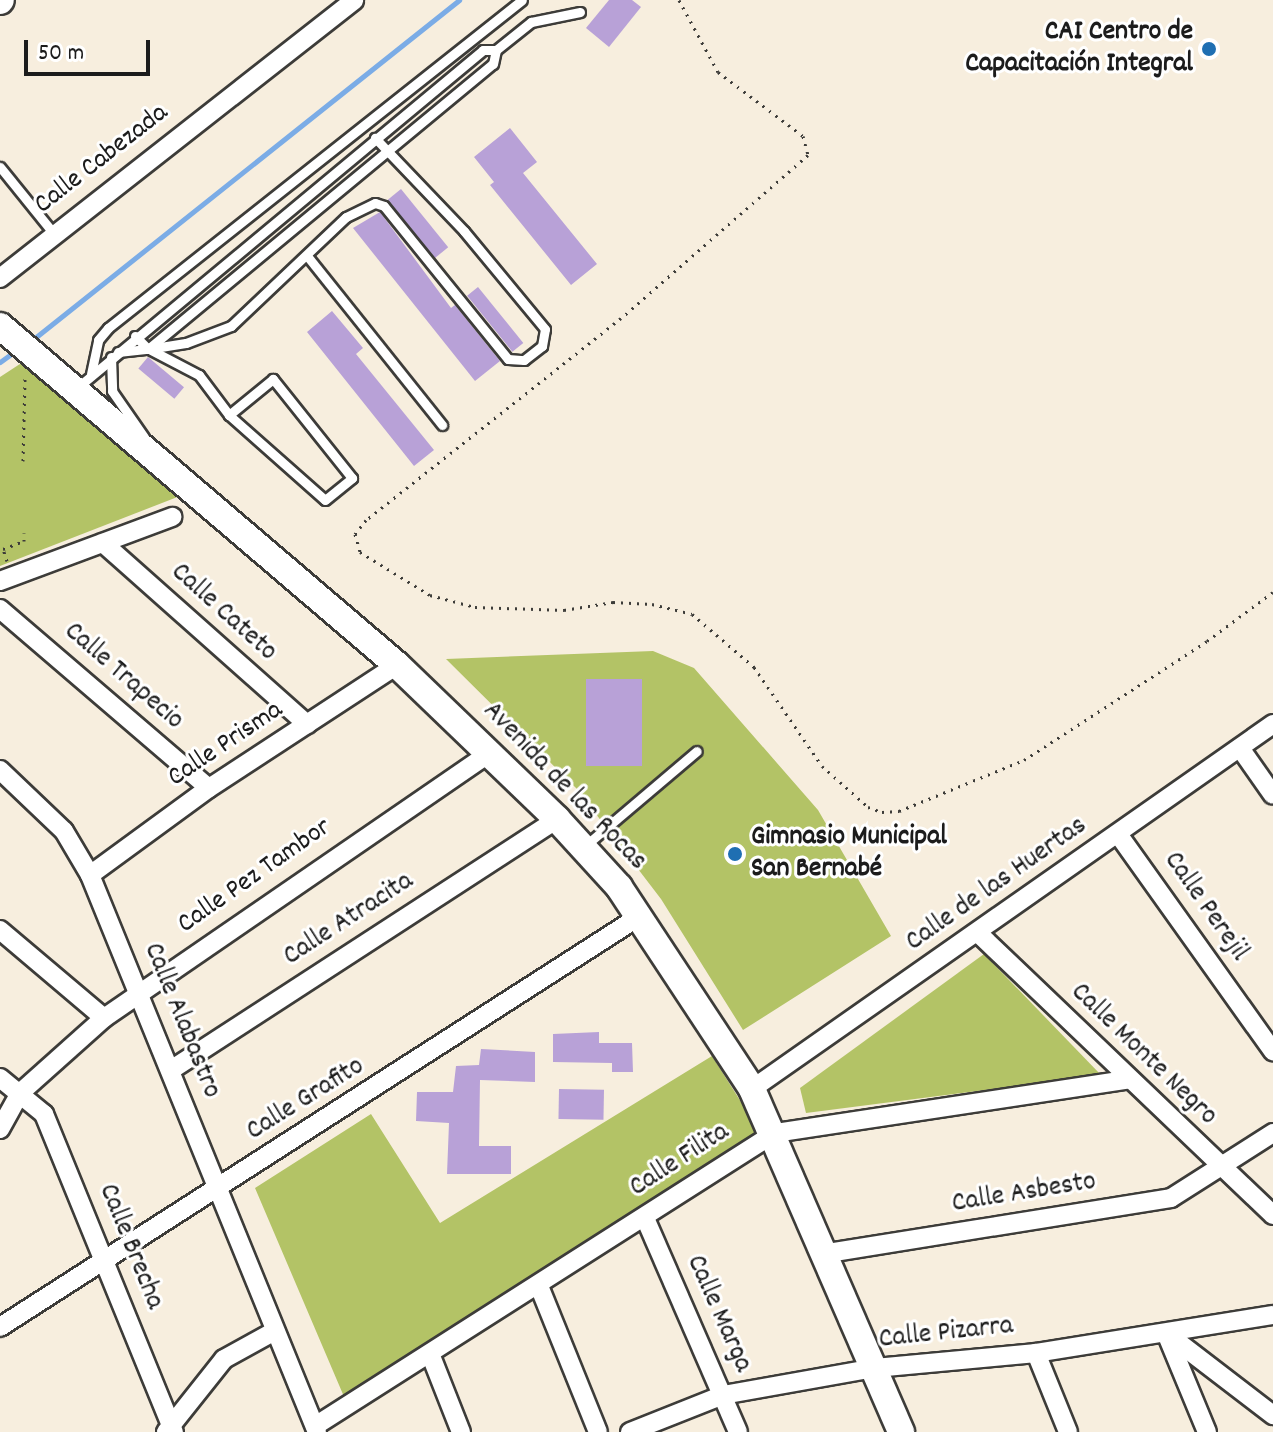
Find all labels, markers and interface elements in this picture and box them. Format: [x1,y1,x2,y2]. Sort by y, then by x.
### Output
place label: CAI Centro de Capacitación Integral [965,16,1193,82]
scale bar [28,24,154,74]
text: 50 m [38,37,84,71]
marker: CAI Centro de Capacitación Integral [1200,40,1218,58]
street label: Calle Cabezada [28,97,176,223]
street label: Calle Cateto [163,557,283,669]
street label: Calle Trapecio [56,616,190,738]
street label: Calle Prisma [162,694,290,796]
street label: Avenida de las Rocas [475,695,653,879]
street label: Calle de las Huertas [900,810,1094,960]
street label: Calle Pez Tambor [172,812,338,942]
place label: Gimnasio Municipal San Bernabé [751,821,947,887]
marker: Gimnasio Municipal San Bernabé [726,845,744,863]
street label: Calle Perejil [1155,846,1255,968]
street label: Calle Atracita [278,866,420,974]
street label: Calle Alabastro [135,939,227,1103]
street label: Calle Monte Negro [1063,977,1223,1133]
street label: Calle Grafito [241,1051,371,1149]
street label: Calle Filita [624,1116,736,1206]
street label: Calle Asbesto [950,1166,1098,1222]
street label: Calle Brecha [90,1179,170,1315]
street label: Calle Marga [677,1250,759,1378]
street label: Calle Pizarra [877,1310,1015,1358]

